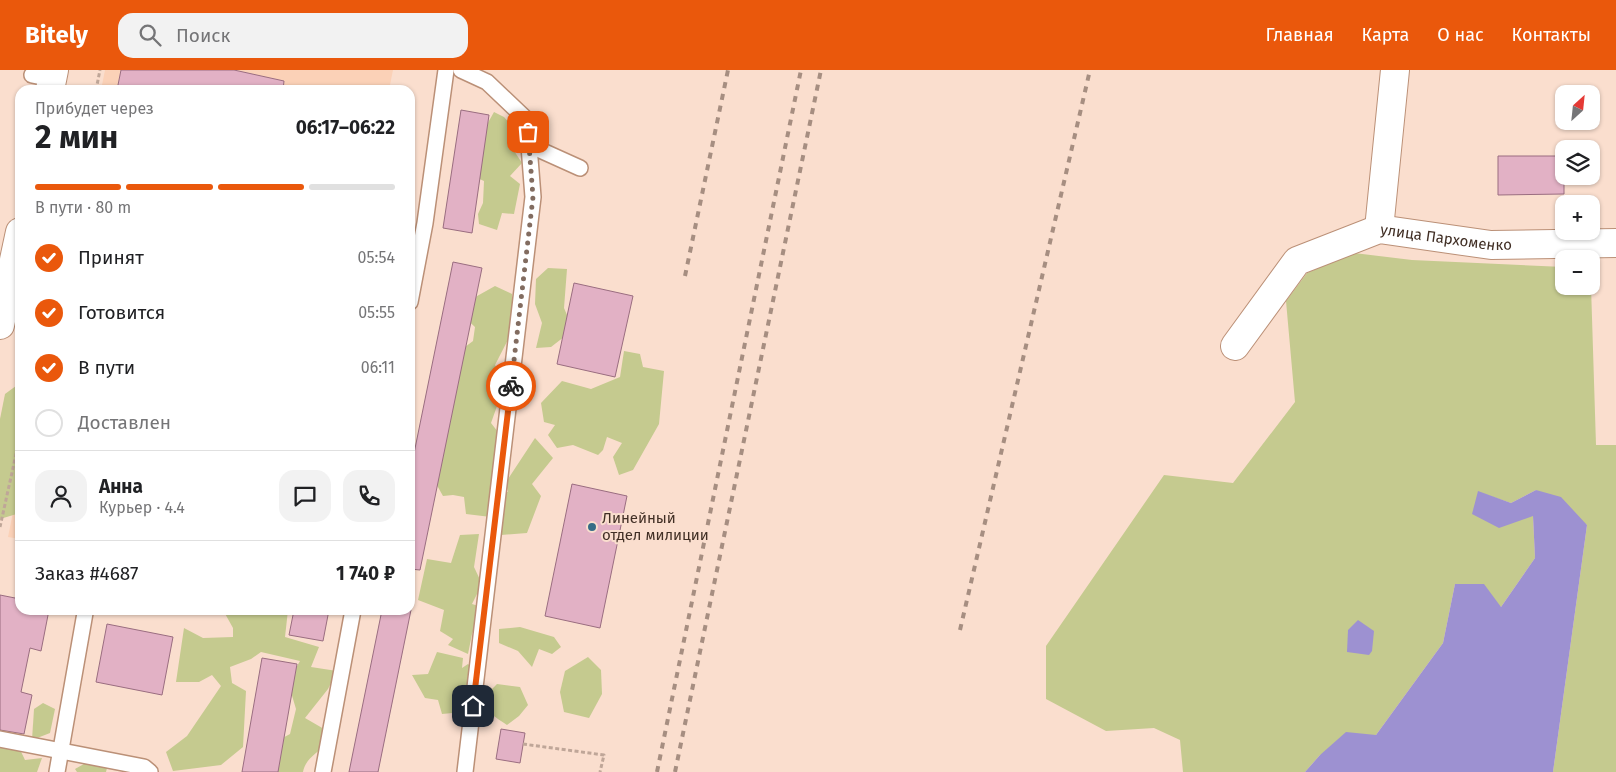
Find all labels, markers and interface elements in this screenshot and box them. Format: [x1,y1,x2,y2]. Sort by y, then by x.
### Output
search box [118,13,468,58]
text: Bitely [25,21,88,49]
icon: search [136,21,164,49]
text: Поиск [176,24,230,47]
text: Главная [1266,24,1334,46]
text: Карта [1362,24,1409,46]
text: О нас [1437,24,1484,46]
text: Контакты [1512,24,1591,46]
north arrow [1555,85,1600,130]
map controls [1555,85,1600,295]
text: Прибудет через [35,99,154,118]
pin [507,111,549,153]
text: 06:17–06:22 [296,116,395,139]
text: 2 мин [35,118,118,156]
icon: bag [514,118,542,146]
button: layers [1555,140,1600,185]
button: + [1555,195,1600,240]
text: В пути · 80 m [35,198,131,217]
street label: улица Пархоменко [1379,220,1512,255]
icon: check [35,244,63,272]
text: Принят [78,246,144,269]
text: 05:54 [358,248,395,267]
button: − [1555,250,1600,295]
icon: check [35,299,63,327]
text: Готовится [78,301,165,324]
text: 05:55 [358,303,395,322]
icon: check [35,354,63,382]
text: В пути [78,356,135,379]
text: 06:11 [361,358,395,377]
courier [486,361,536,411]
icon: bike [497,372,525,400]
text: Доставлен [78,411,171,434]
button: person [35,470,87,522]
button: chat [279,470,331,522]
button: phone [343,470,395,522]
text: Анна [99,475,143,498]
text: Курьер · 4.4 [99,498,185,517]
place label: Линейный отдел милиции [602,509,709,544]
marker: Линейный отдел милиции [586,521,598,533]
text: Заказ #4687 [35,562,138,585]
text: 1 740 ₽ [336,562,395,585]
pin [452,685,494,727]
icon: home [459,692,487,720]

